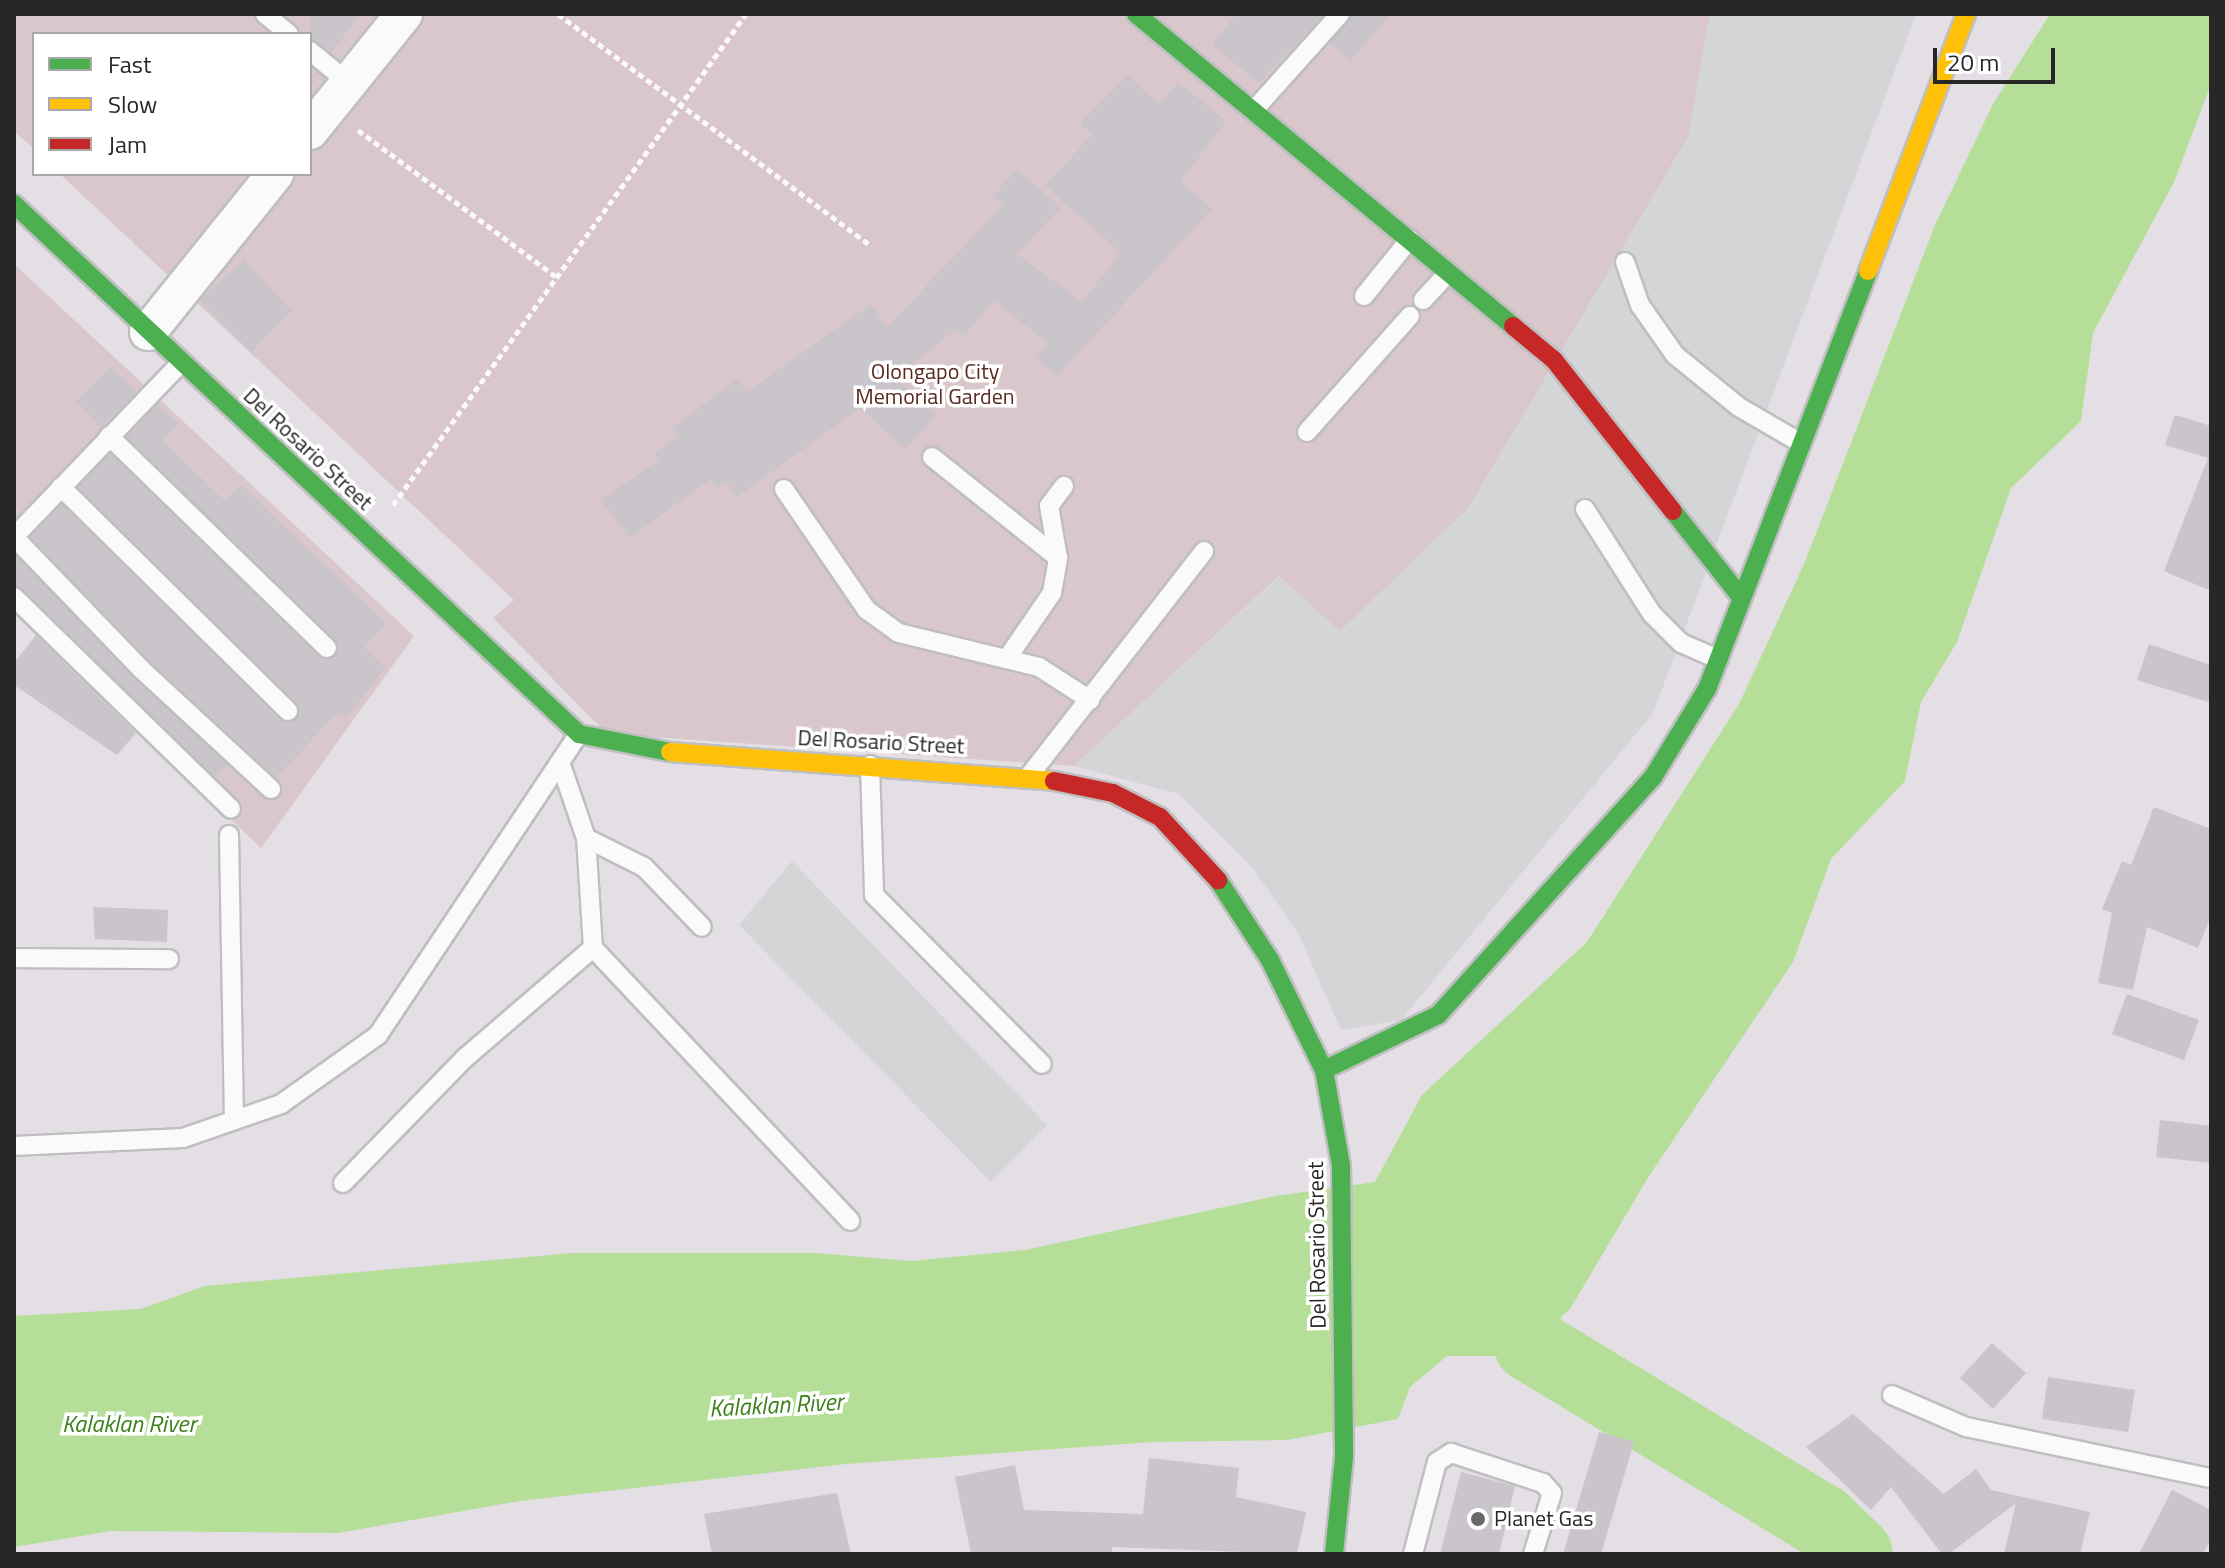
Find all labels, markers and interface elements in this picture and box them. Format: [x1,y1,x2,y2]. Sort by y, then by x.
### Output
legend [32,32,312,176]
scale bar [1937,32,2059,82]
text: 20 m [1947,44,1999,80]
text: Fast [108,46,151,82]
text: Slow [108,86,157,122]
text: Jam [108,126,147,162]
park label: Olongapo City Memorial Garden [855,358,1015,410]
street label: Del Rosario Street [238,382,378,516]
street label: Del Rosario Street [797,724,965,760]
street label: Del Rosario Street [1302,1161,1332,1329]
water label: Kalaklan River [708,1387,844,1423]
water label: Kalaklan River [62,1410,196,1438]
place label: Planet Gas [1494,1506,1593,1532]
marker: Planet Gas [1469,1510,1487,1528]

